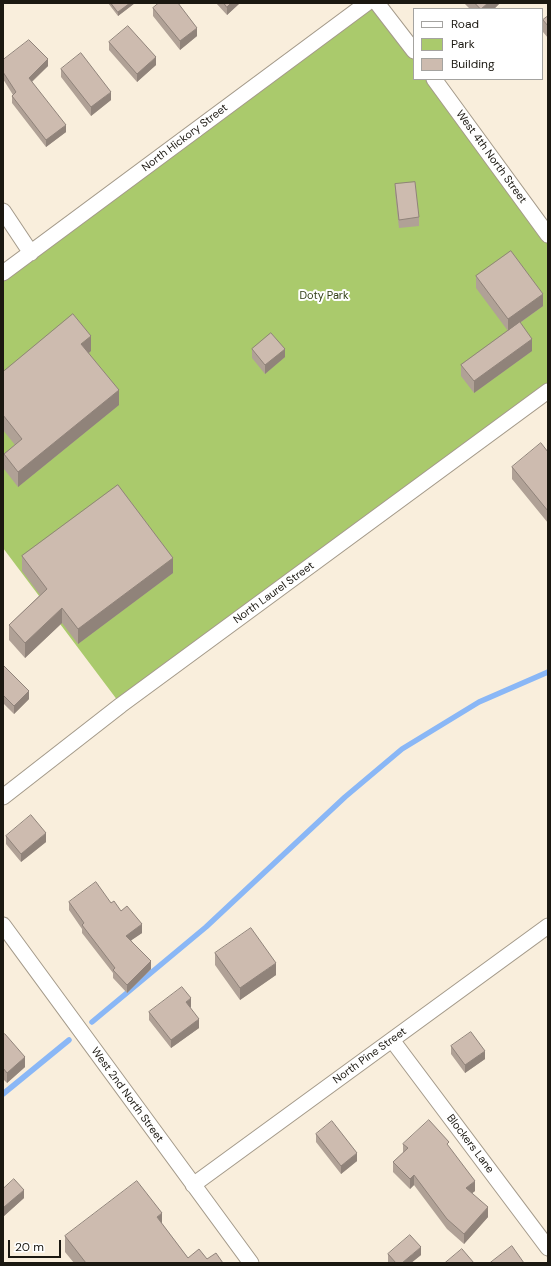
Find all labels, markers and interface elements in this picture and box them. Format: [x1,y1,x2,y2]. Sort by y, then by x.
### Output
legend [413,8,543,80]
text: Road [451,16,479,32]
text: Park [451,36,475,52]
text: Building [451,56,495,72]
street label: North Hickory Street [139,101,231,175]
street label: West 4th North Street [453,108,529,206]
park label: Doty Park [300,289,348,303]
street label: North Laurel Street [231,559,317,627]
street label: North Pine Street [331,1025,409,1087]
street label: West 2nd North Street [88,1045,166,1145]
street label: Blockers Lane [444,1112,496,1176]
scale bar [10,1232,63,1258]
text: 20 m [15,1239,44,1255]

